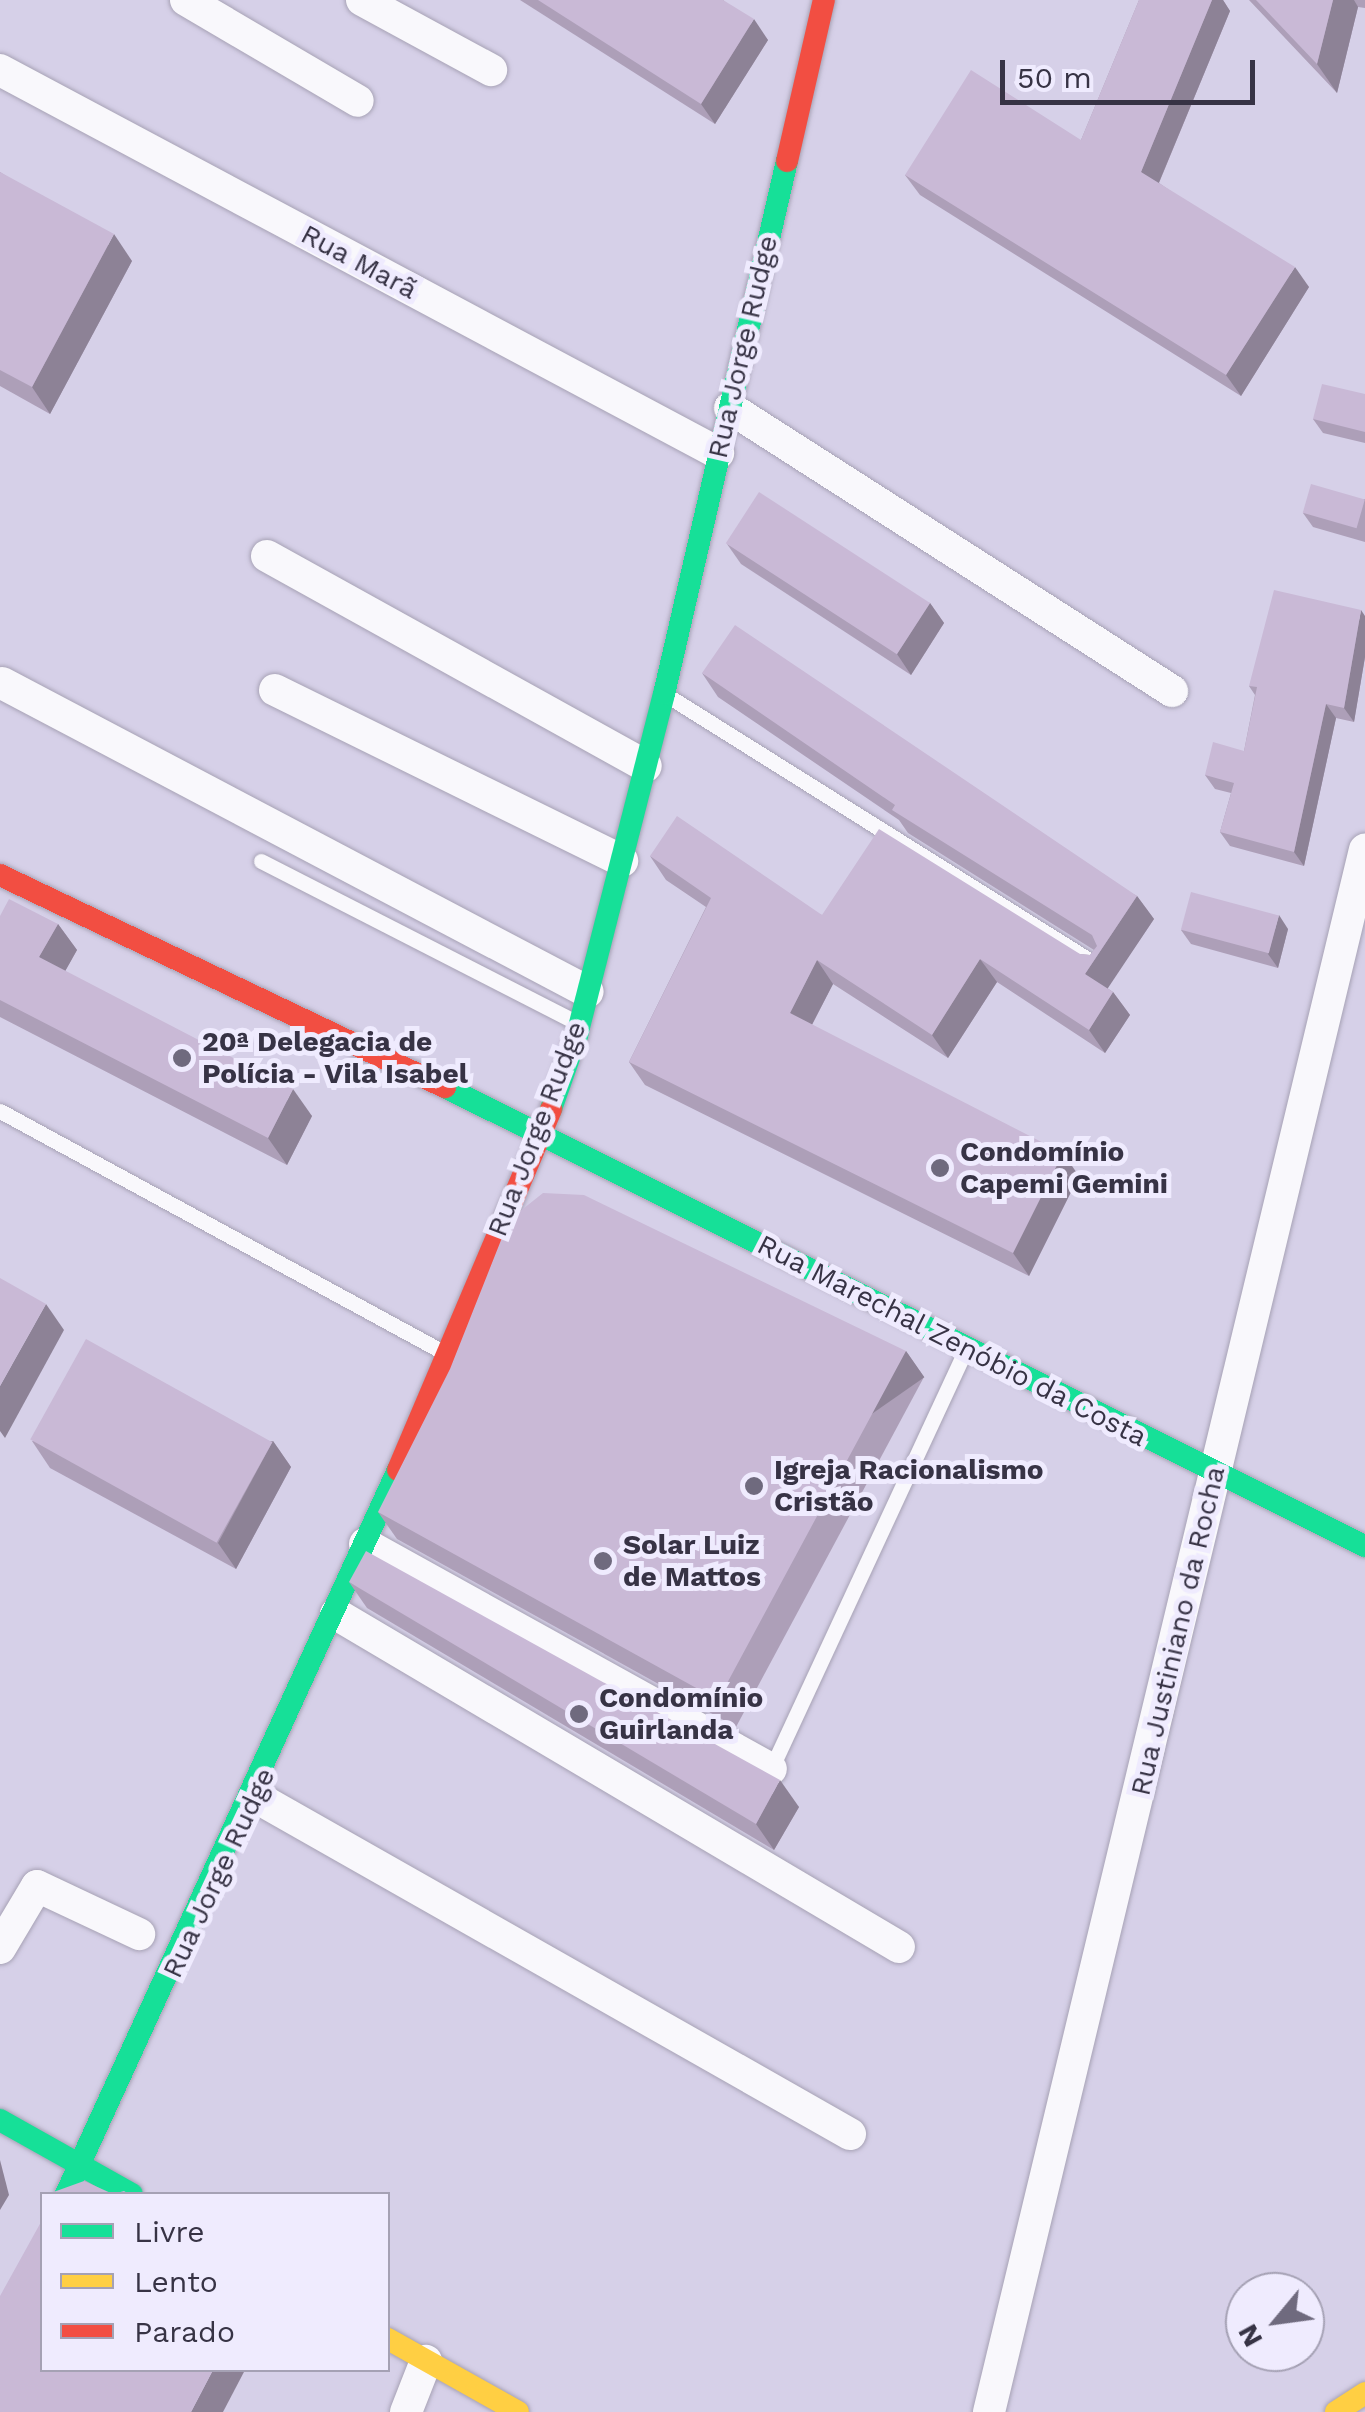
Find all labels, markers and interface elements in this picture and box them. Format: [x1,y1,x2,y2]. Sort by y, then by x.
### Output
scale bar [1005,40,1260,102]
text: 50 m [1017,60,1092,95]
street label: Rua Marã [295,217,423,307]
street label: Rua Jorge Rudge [701,232,785,462]
street label: Rua Jorge Rudge [480,1016,594,1242]
place label: 20ª Delegacia de Polícia - Vila Isabel [202,1025,469,1091]
marker: 20ª Delegacia de Polícia - Vila Isabel [171,1047,193,1069]
place label: Condomínio Capemi Gemini [960,1135,1168,1201]
marker: Condomínio Capemi Gemini [929,1157,951,1179]
street label: Rua Marechal Zenóbio da Costa [751,1227,1153,1455]
place label: Igreja Racionalismo Cristão [774,1453,1044,1519]
street label: Rua Justiniano da Rocha [1124,1462,1232,1800]
marker: Igreja Racionalismo Cristão [743,1475,765,1497]
place label: Solar Luiz de Mattos [623,1528,761,1594]
marker: Solar Luiz de Mattos [592,1550,614,1572]
place label: Condomínio Guirlanda [599,1681,763,1747]
marker: Condomínio Guirlanda [568,1703,590,1725]
street label: Rua Jorge Rudge [155,1762,283,1984]
legend [40,2192,390,2372]
text: Livre [134,2214,205,2249]
text: Lento [134,2264,218,2299]
north arrow [1225,2272,1325,2372]
text: Parado [134,2314,235,2349]
text: N [1231,2319,1270,2353]

